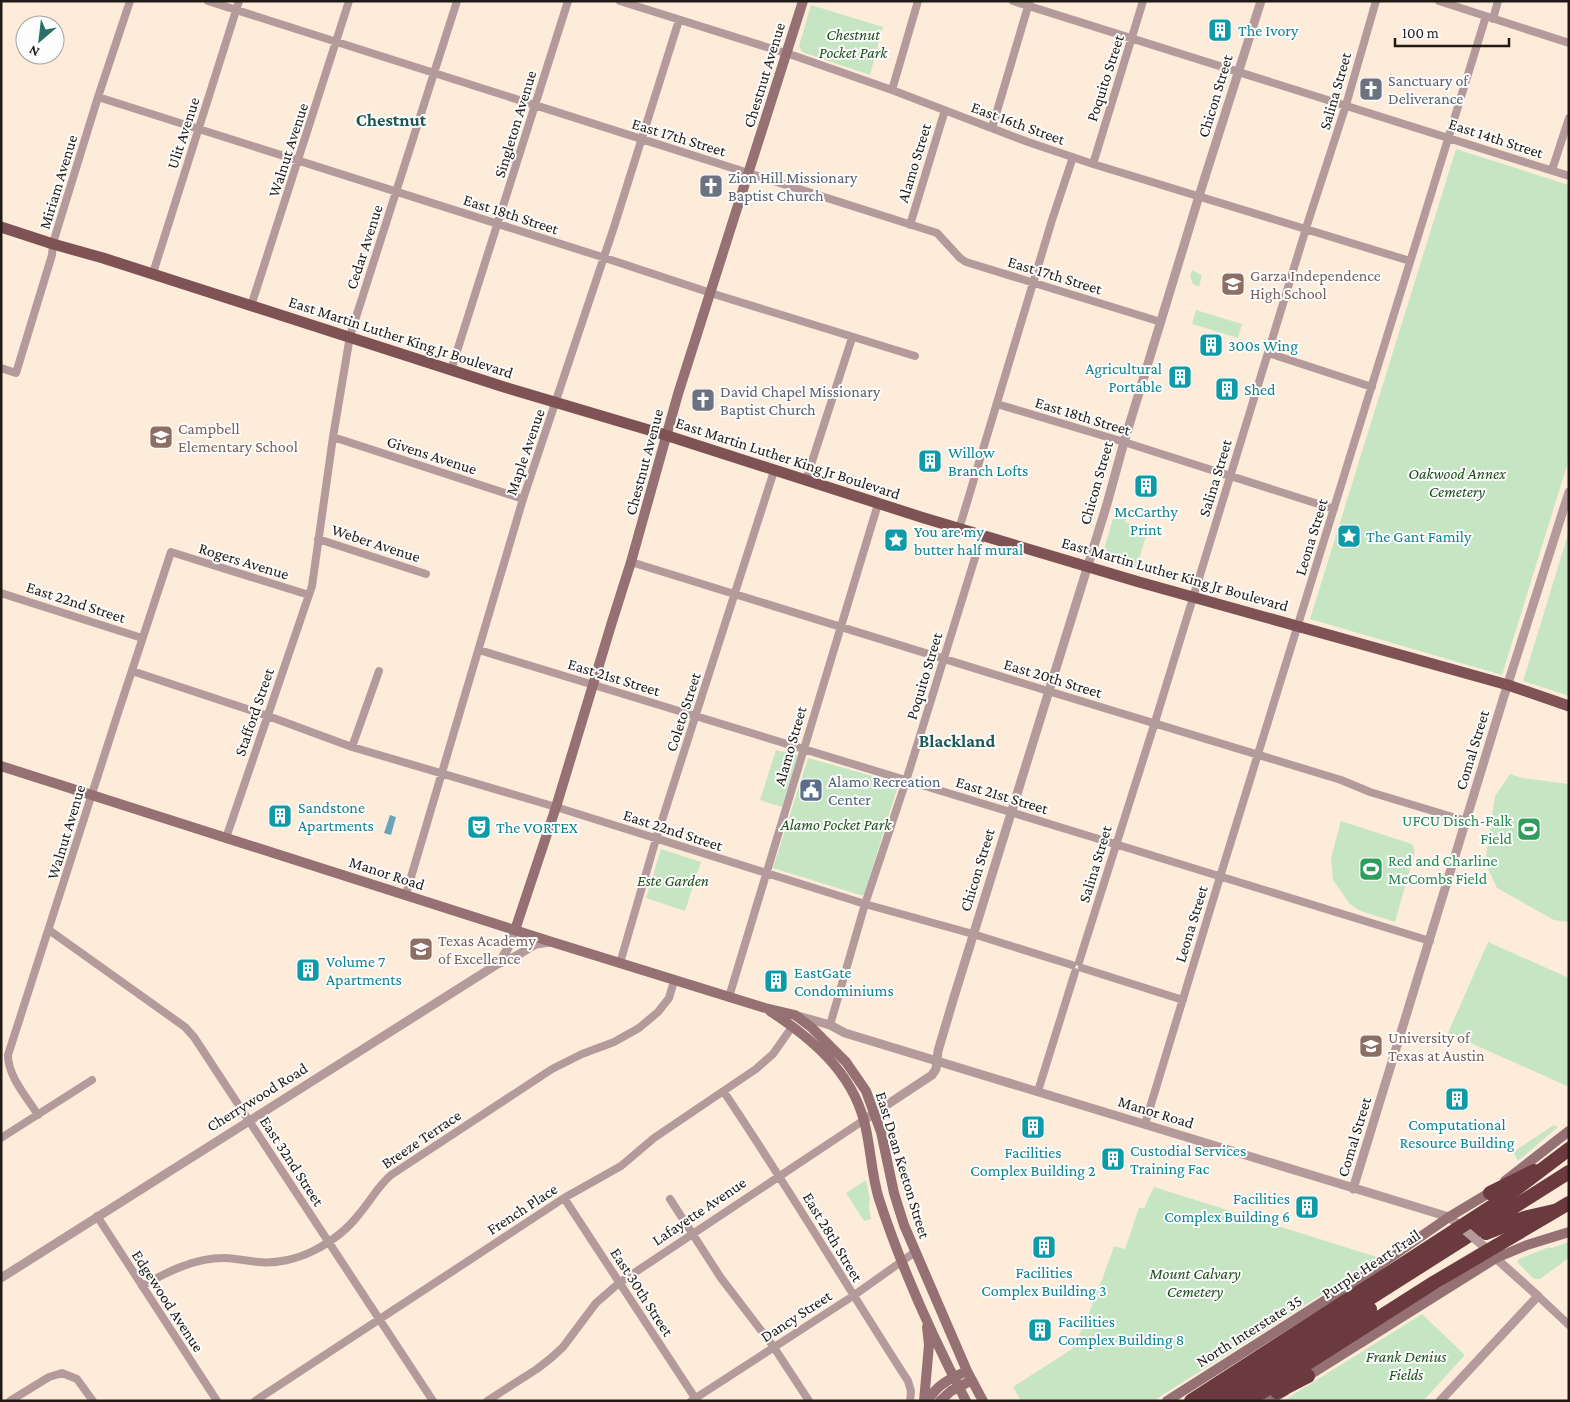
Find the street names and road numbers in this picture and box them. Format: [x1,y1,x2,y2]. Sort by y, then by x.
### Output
street label: Chestnut Avenue [740,20,788,130]
street label: Poquito Street [1083,32,1128,124]
street label: Salina Street [1316,50,1354,132]
street label: Chicon Street [1194,52,1236,140]
street label: Singleton Avenue [491,68,540,180]
street label: Ulit Avenue [163,95,203,171]
street label: East 16th Street [969,98,1068,148]
street label: Walnut Avenue [265,101,311,199]
street label: East 17th Street [630,115,729,160]
street label: East 14th Street [1447,115,1546,162]
street label: Alamo Street [894,121,934,205]
street label: Miriam Avenue [36,133,80,231]
street label: East 18th Street [461,191,561,238]
street label: Cedar Avenue [342,203,386,291]
street label: East 17th Street [1006,253,1105,298]
street label: East Martin Luther King Jr Boulevard [286,293,516,383]
street label: East 18th Street [1033,393,1133,439]
street label: Maple Avenue [502,406,549,498]
street label: Chestnut Avenue [622,407,666,517]
street label: East Martin Luther King Jr Boulevard [673,414,903,504]
street label: Givens Avenue [385,432,479,478]
street label: Salina Street [1195,437,1235,519]
street label: Chicon Street [1076,439,1116,527]
street label: Leona Street [1291,496,1331,577]
street label: Weber Avenue [330,521,422,565]
street label: East Martin Luther King Jr Boulevard [1059,533,1291,616]
street label: Rogers Avenue [197,539,291,584]
street label: East 22nd Street [24,578,128,626]
street label: Poquito Street [903,630,946,722]
street label: East 21st Street [566,655,663,699]
street label: East 20th Street [1002,655,1105,701]
street label: Stafford Street [231,665,277,758]
street label: Coleto Street [662,670,704,754]
street label: Alamo Street [771,704,810,788]
street label: Comal Street [1452,708,1492,792]
street label: East 21st Street [954,773,1051,817]
street label: Walnut Avenue [44,783,88,881]
street label: East 22nd Street [621,806,725,854]
street label: Salina Street [1075,823,1115,905]
street label: Chicon Street [956,826,998,914]
street label: Manor Road [347,853,427,893]
street label: Leona Street [1171,883,1211,964]
street label: Cherrywood Road [204,1059,311,1136]
street label: East Dean Keeton Street [873,1090,934,1241]
street label: Manor Road [1116,1092,1196,1132]
street label: Comal Street [1334,1095,1374,1179]
street label: Breeze Terrace [378,1106,464,1172]
street label: East 32nd Street [257,1113,328,1210]
street label: Lafayette Avenue [649,1173,750,1249]
street label: French Place [484,1180,560,1238]
street label: East 28th Street [800,1189,867,1285]
street label: Purple Heart Trail [1319,1226,1424,1303]
street label: East 30th Street [607,1245,677,1340]
street label: Edgewood Avenue [128,1247,207,1356]
street label: Dancy Street [757,1286,836,1346]
street label: North Interstate 35 [1193,1292,1305,1370]

